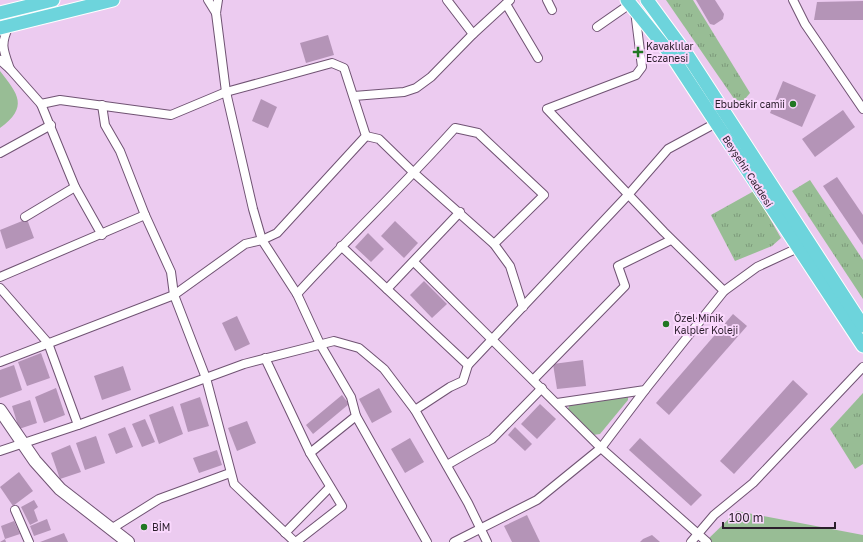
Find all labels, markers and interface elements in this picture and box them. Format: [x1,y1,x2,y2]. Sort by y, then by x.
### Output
place label: Kavaklılar Eczanesi [646,40,694,64]
marker: Kavaklılar Eczanesi [633,47,643,57]
place label: Ebubekir camii [715,98,785,110]
marker: Ebubekir camii [788,99,798,109]
street label: Beyşehir Caddesi [720,133,776,209]
place label: Özel Minik Kalpler Koleji [674,311,738,336]
marker: Özel Minik Kalpler Koleji [661,319,671,329]
scale bar [723,504,835,530]
text: 100 m [729,510,763,525]
place label: BİM [152,520,170,533]
marker: BİM [139,522,149,532]

